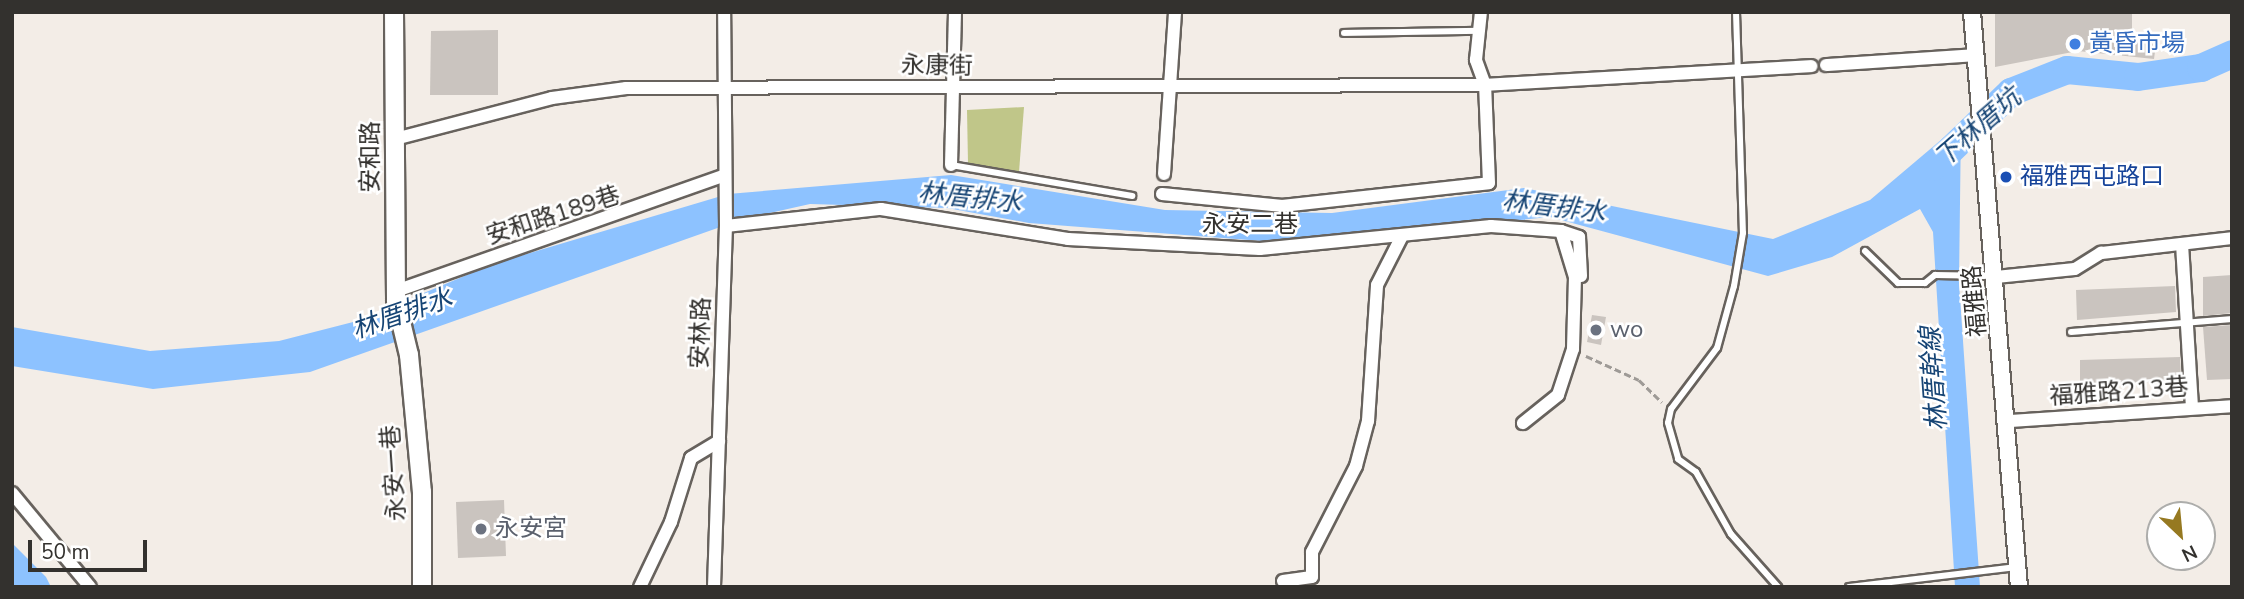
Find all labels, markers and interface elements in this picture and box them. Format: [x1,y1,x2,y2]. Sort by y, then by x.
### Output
place label: 黃昏市場 [2089,30,2185,58]
marker: 黃昏市場 [2067,36,2083,52]
street label: 永康街 [901,51,973,81]
water label: 下林厝坑 [1929,82,2027,174]
street label: 安和路 [357,121,385,193]
place label: 福雅西屯路口 [2020,163,2164,191]
marker: 福雅西屯路口 [1998,169,2014,185]
water label: 林厝排水 [917,177,1023,219]
street label: 安和路189巷 [482,181,624,251]
water label: 林厝排水 [1500,185,1608,229]
street label: 永安二巷 [1202,211,1298,239]
street label: 福雅路 [1958,264,1992,338]
water label: 林厝排水 [348,282,456,346]
street label: 安林路 [685,297,717,369]
place label: wo [1610,316,1643,344]
marker: wo [1588,322,1604,338]
water label: 林厝幹線 [1915,326,1953,432]
street label: 福雅路213巷 [2049,373,2189,411]
street label: 永安一巷 [376,424,412,522]
north arrow [2146,501,2216,571]
place label: 永安宮 [495,515,567,543]
marker: 永安宮 [473,521,489,537]
scale bar [32,526,150,570]
text: 50 m [41,538,90,566]
text: N [2177,538,2201,568]

